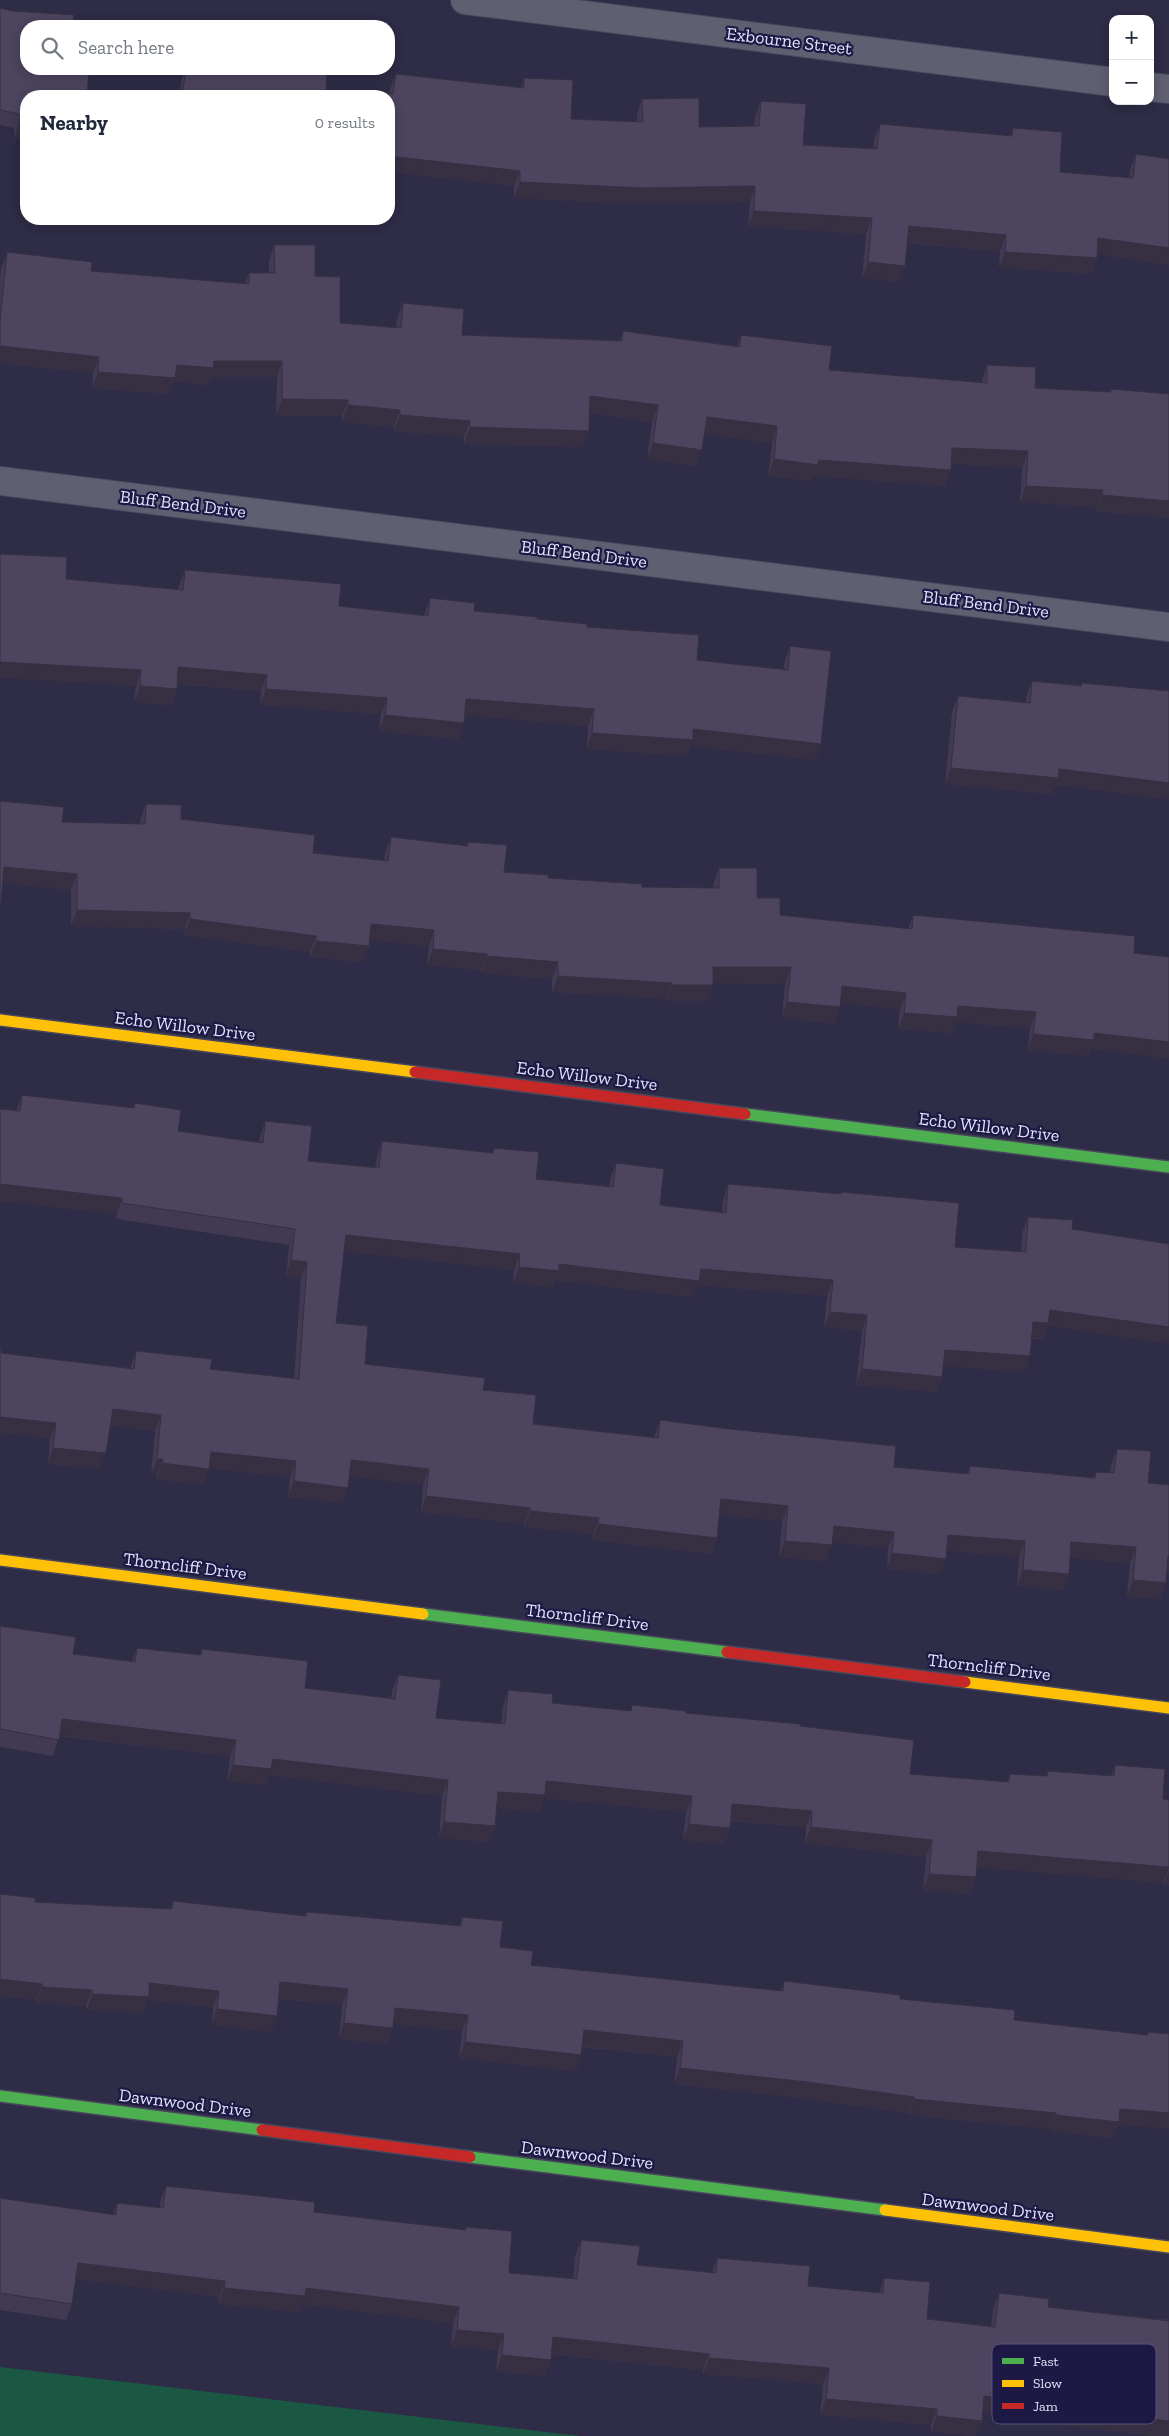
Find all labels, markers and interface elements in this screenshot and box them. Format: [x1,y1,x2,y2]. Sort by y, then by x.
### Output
map controls [1109,15,1154,105]
button: + [1109,15,1154,60]
search box [20,20,395,75]
street label: Exbourne Street [725,22,853,60]
icon: search [38,34,66,62]
text: Search here [78,36,174,59]
button: − [1109,60,1154,105]
text: Nearby [40,110,108,135]
text: 0 results [315,113,375,132]
street label: Bluff Bend Drive [119,485,247,523]
street label: Bluff Bend Drive [520,535,648,573]
street label: Bluff Bend Drive [922,585,1050,623]
street label: Echo Willow Drive [113,1006,257,1046]
street label: Echo Willow Drive [515,1056,659,1096]
street label: Echo Willow Drive [917,1107,1061,1147]
street label: Thorncliff Drive [122,1548,248,1584]
street label: Thorncliff Drive [524,1599,650,1635]
street label: Thorncliff Drive [926,1649,1052,1685]
street label: Dawnwood Drive [118,2084,252,2122]
street label: Dawnwood Drive [520,2136,654,2174]
street label: Dawnwood Drive [921,2188,1055,2226]
legend [992,2344,1156,2424]
text: Fast [1033,2353,1060,2370]
text: Slow [1033,2375,1062,2392]
text: Jam [1033,2398,1058,2415]

